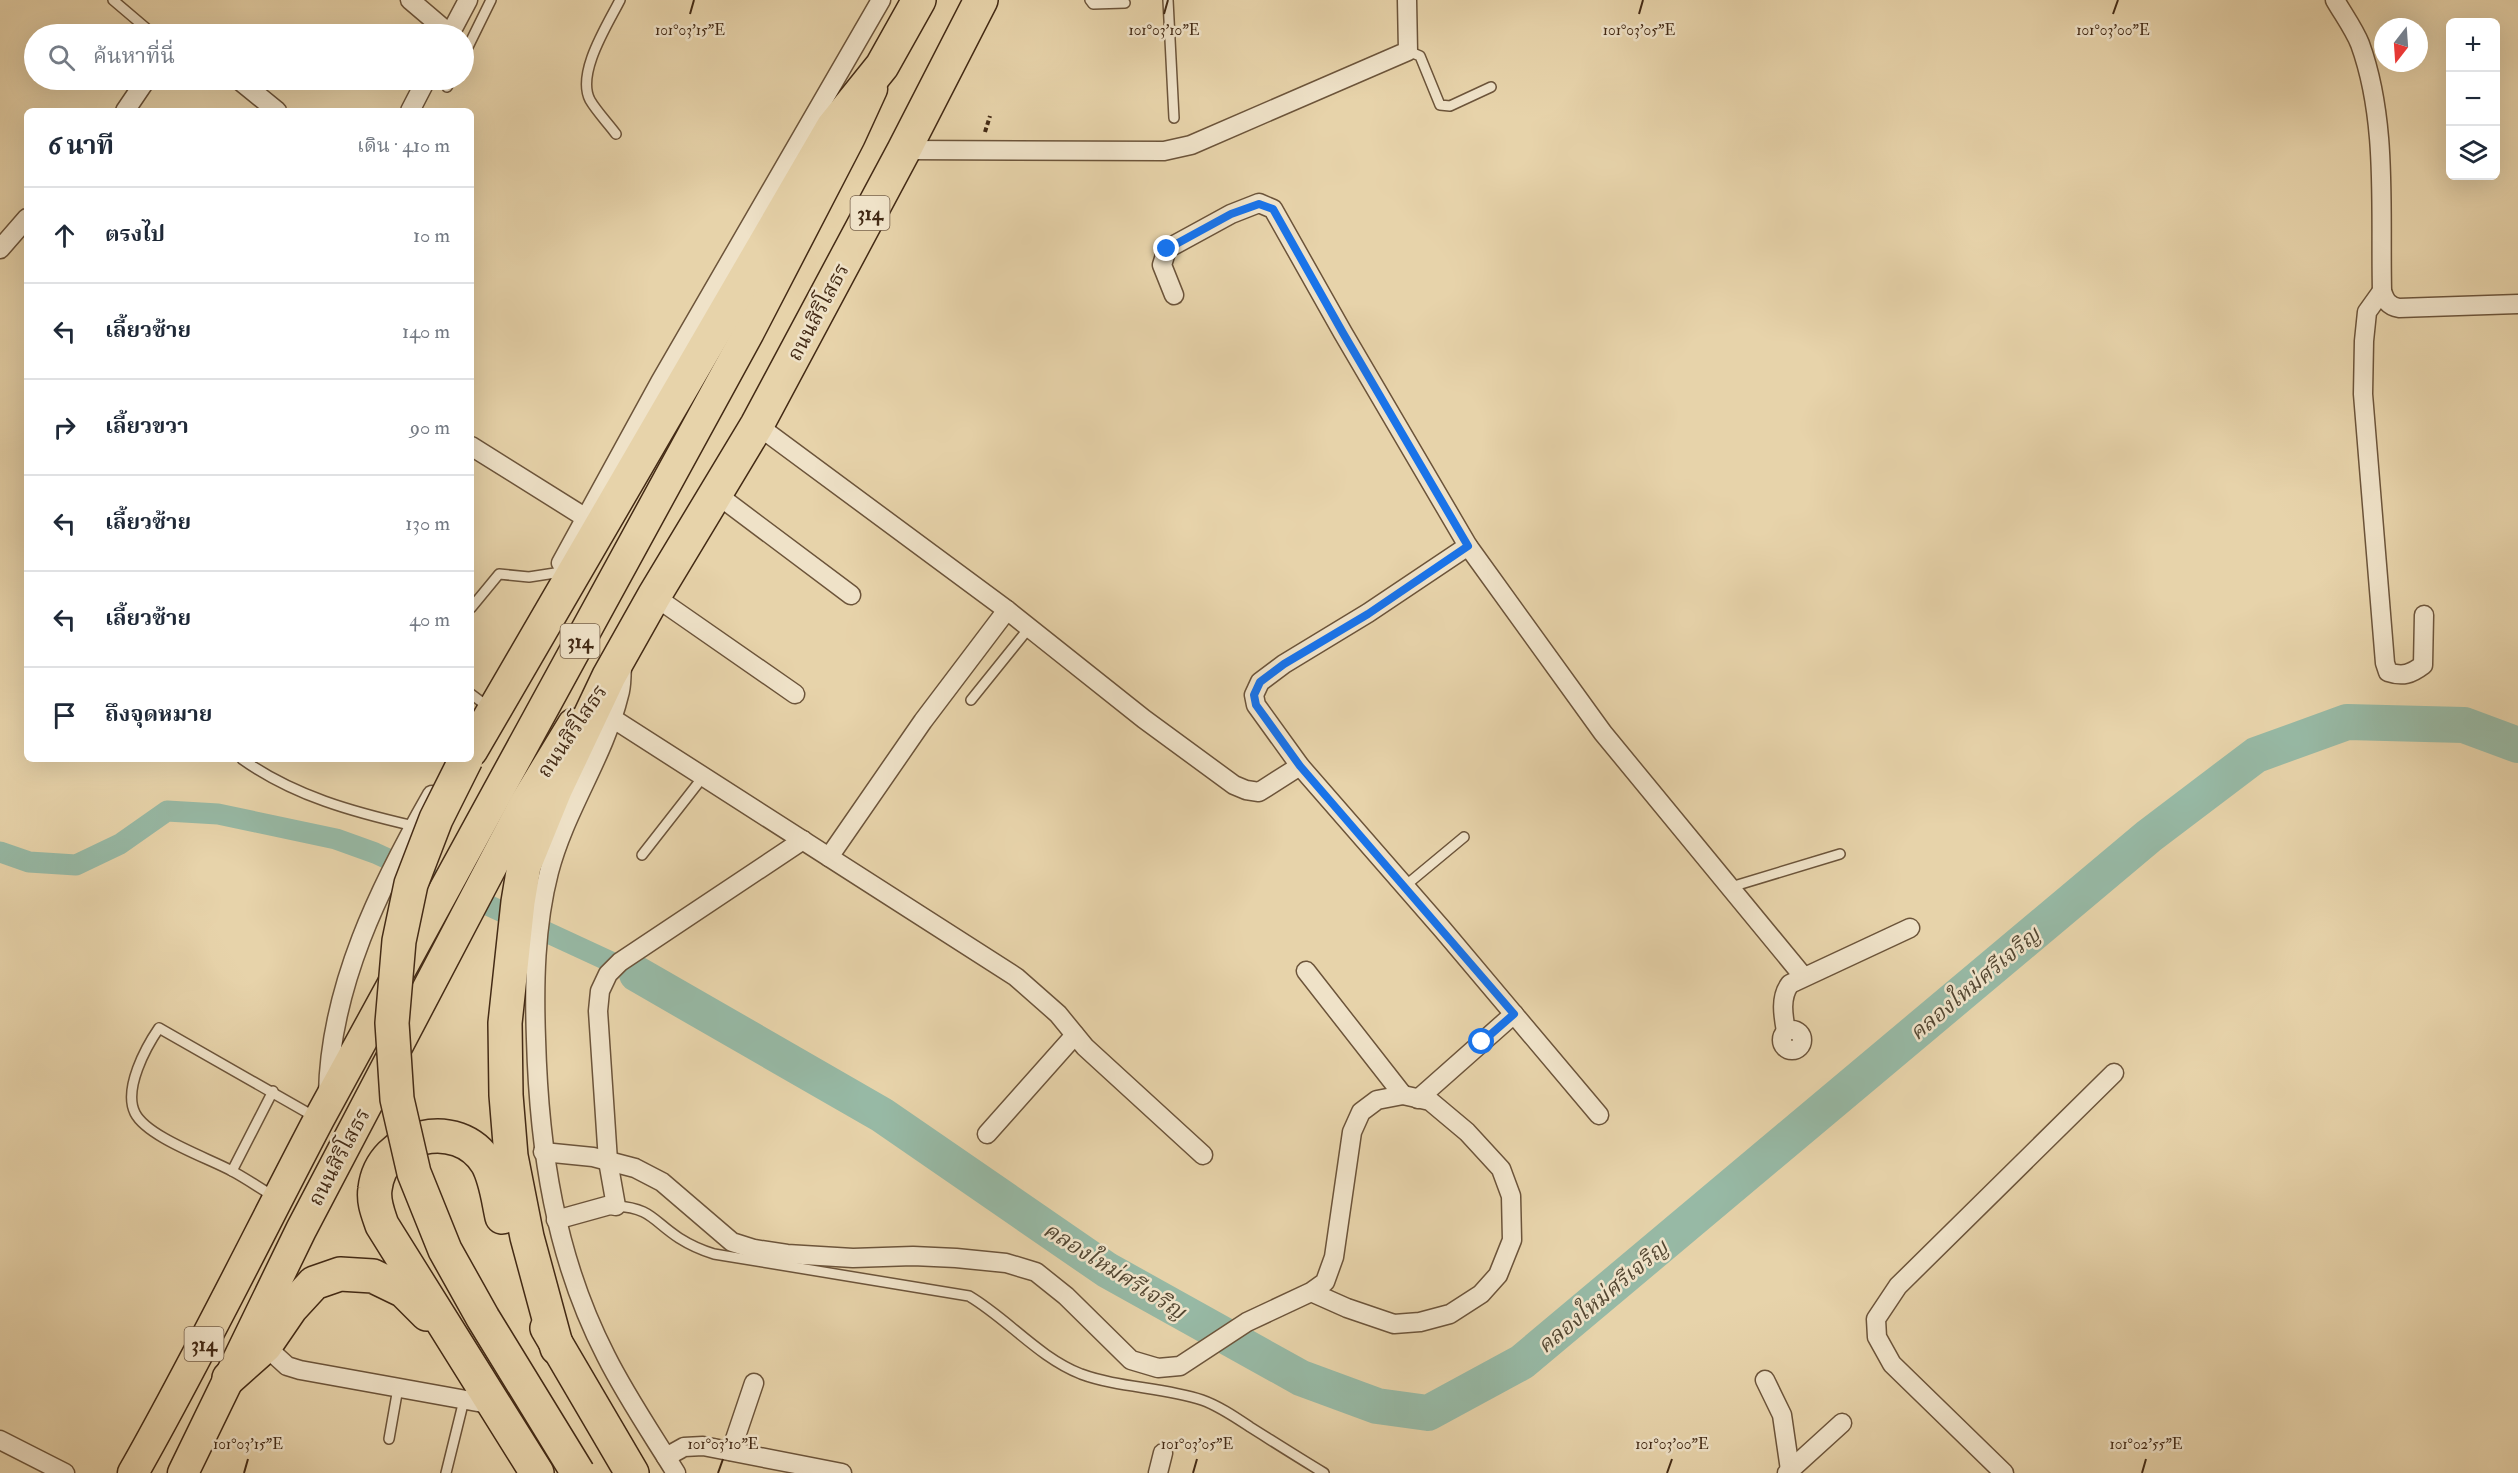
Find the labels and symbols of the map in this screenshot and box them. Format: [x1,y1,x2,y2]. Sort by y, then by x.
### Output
north arrow [2374,18,2428,72]
text: 101°03'15"E [655,21,725,40]
text: 101°03'10"E [1128,21,1200,40]
text: 101°03'05"E [1603,21,1675,40]
text: 101°03'00"E [2076,21,2150,40]
road number: 314 [850,196,890,230]
route end [1153,235,1179,261]
street label: ถนนสิริโสธร [780,258,856,366]
road number: 314 [560,624,600,658]
street label: ถนนสิริโสธร [530,678,614,783]
water label: คลองใหม่ศรีเจริญ [1902,918,2047,1047]
route start [1468,1028,1494,1054]
street label: ถนนสิริโสธร [301,1103,377,1211]
water label: คลองใหม่ศรีเจริญ [1038,1214,1193,1327]
water label: คลองใหม่ศรีเจริญ [1530,1231,1675,1360]
road number: 314 [184,1327,224,1361]
text: 101°03'15"E [213,1435,283,1454]
text: 101°03'10"E [687,1435,759,1454]
text: 101°03'05"E [1161,1435,1233,1454]
text: 101°03'00"E [1635,1435,1709,1454]
text: 101°02'55"E [2109,1435,2183,1454]

